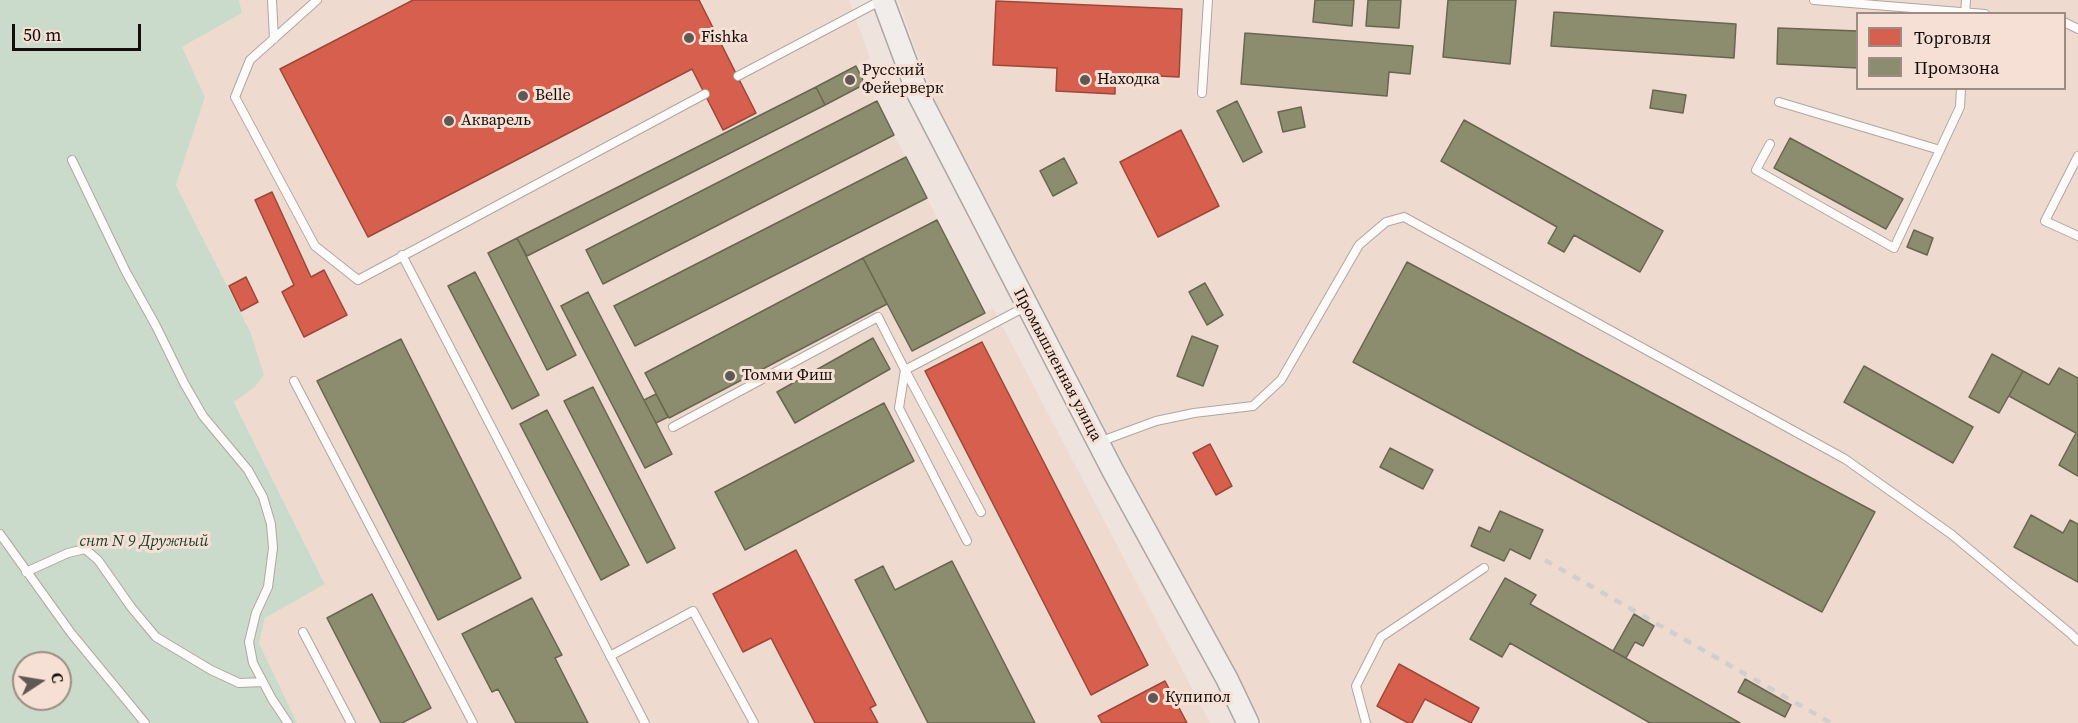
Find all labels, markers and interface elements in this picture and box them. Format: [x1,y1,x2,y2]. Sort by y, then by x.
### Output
scale bar [15,12,144,50]
legend [1856,12,2066,90]
text: 50 m [23,22,61,47]
text: Торговля [1914,25,1991,50]
place label: Fishka [701,28,748,48]
marker: Fishka [682,31,696,45]
text: Промзона [1914,55,1999,80]
place label: Русский Фейерверк [862,61,944,99]
place label: Находка [1097,70,1160,90]
marker: Русский Фейерверк [843,73,857,87]
marker: Находка [1078,73,1092,87]
place label: Belle [535,86,571,106]
marker: Belle [516,89,530,103]
place label: Акварель [461,111,531,131]
marker: Акварель [442,114,456,128]
street label: Промышленная улица [1009,285,1105,445]
place label: Томми Фиш [742,366,833,386]
marker: Томми Фиш [723,369,737,383]
park label: снт N 9 Дружный [80,532,208,552]
north arrow [12,651,72,711]
text: С [46,671,69,685]
place label: Купипол [1165,688,1231,708]
marker: Купипол [1146,691,1160,705]

